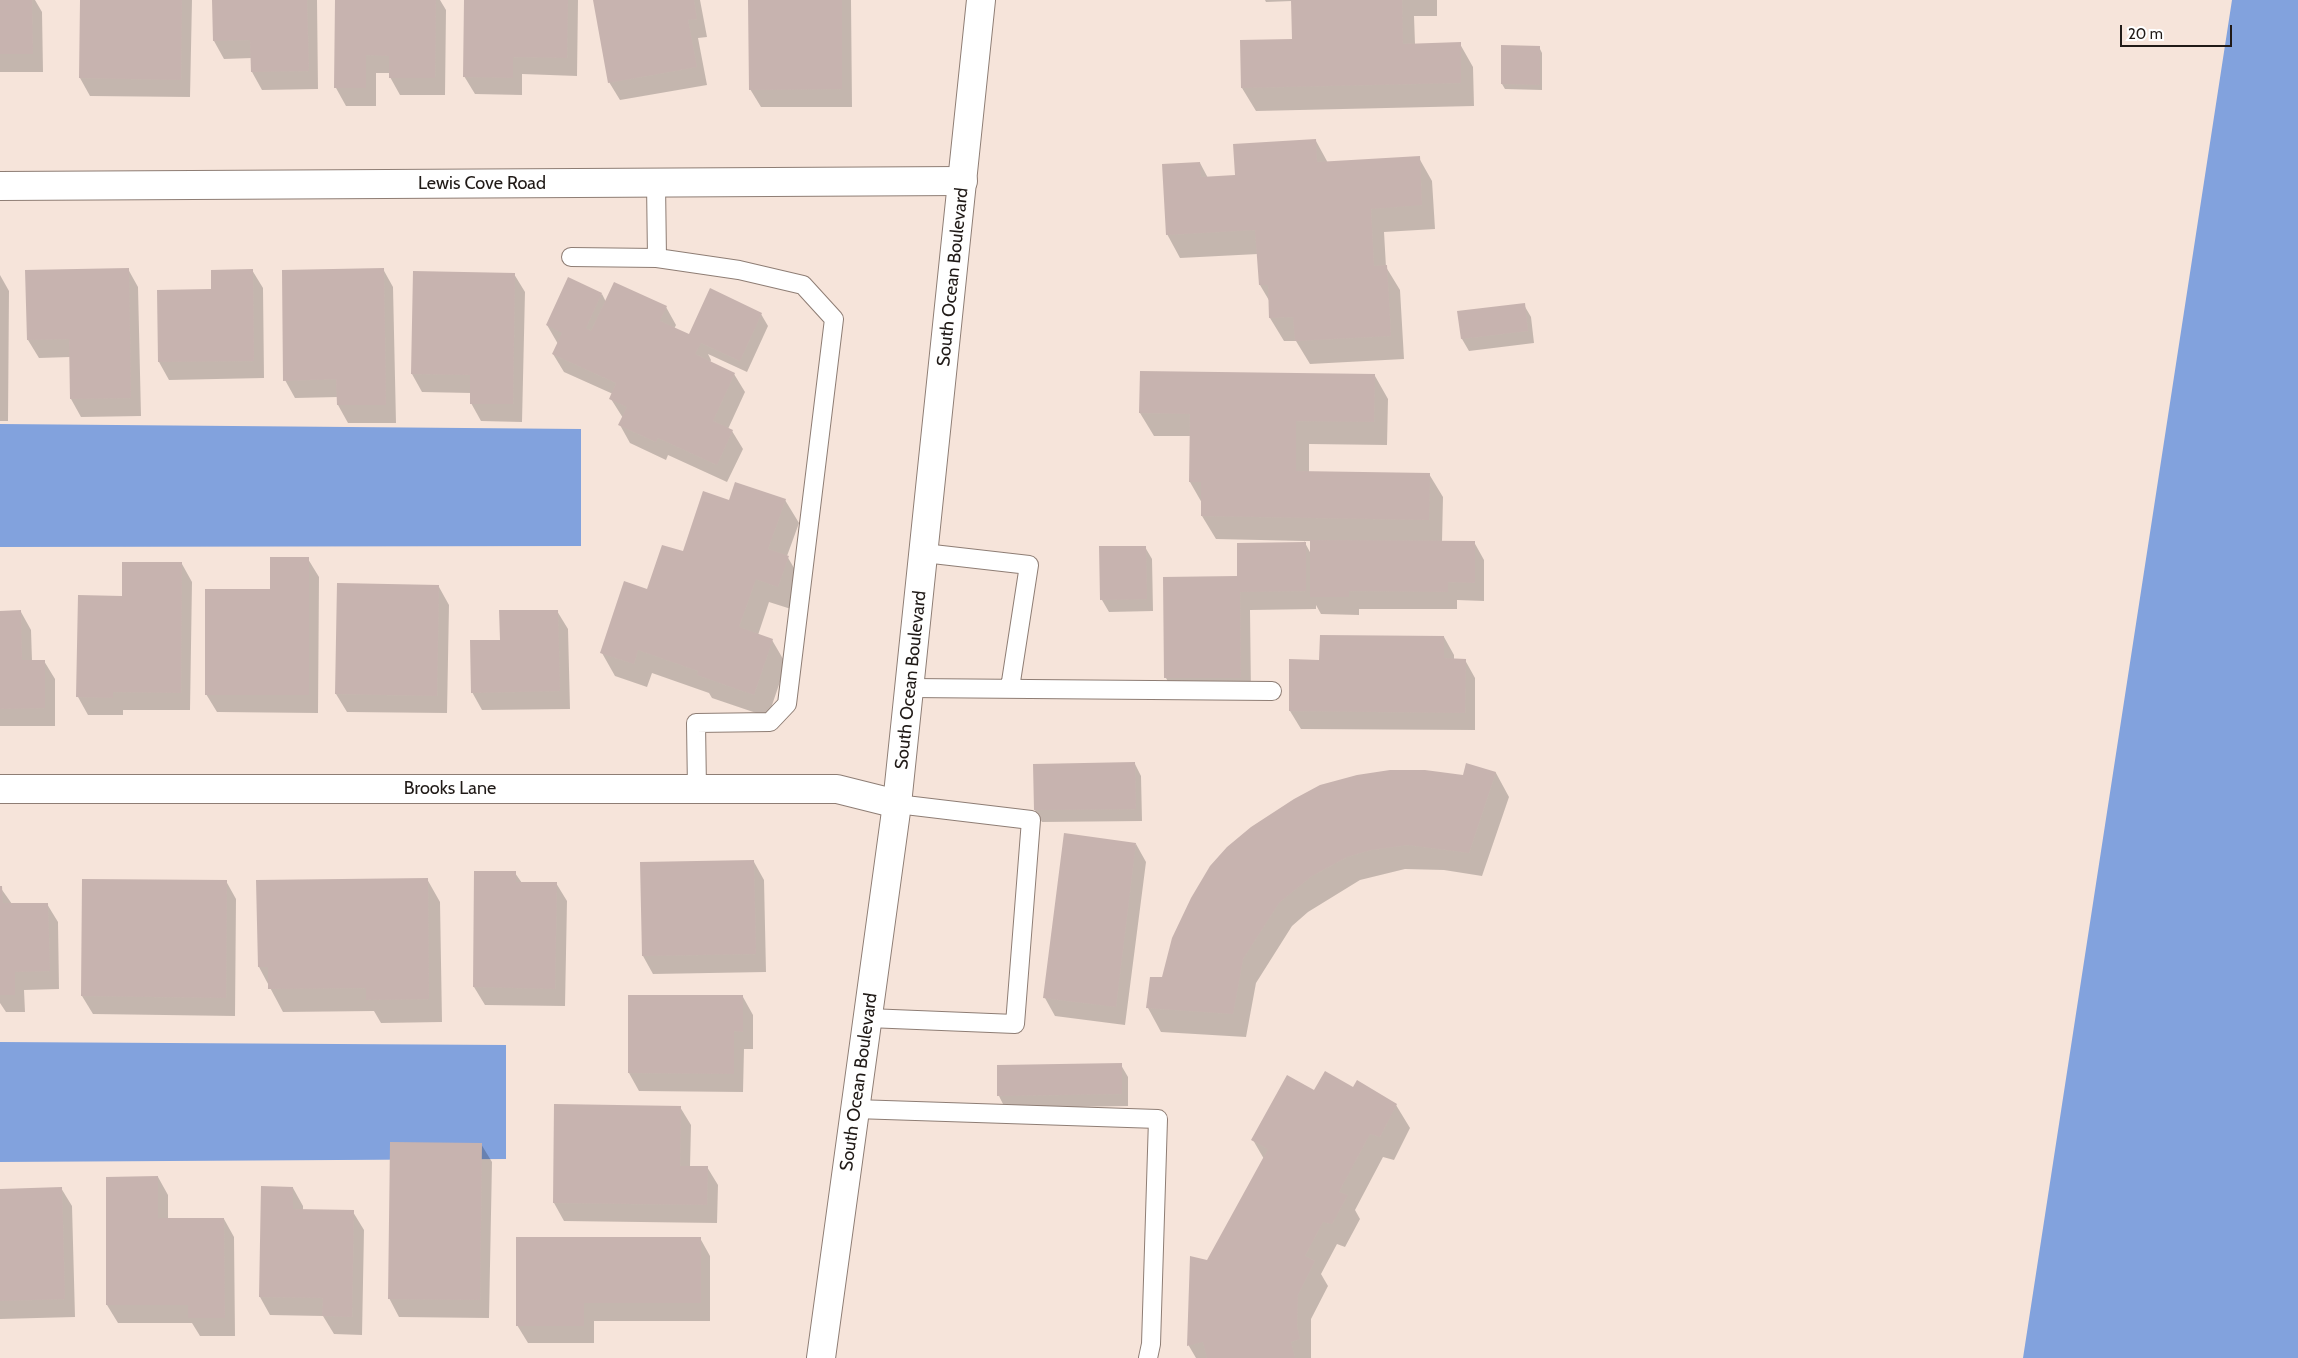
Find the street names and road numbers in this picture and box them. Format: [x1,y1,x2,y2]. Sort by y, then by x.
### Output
street label: Lewis Cove Road [418,173,546,195]
street label: South Ocean Boulevard [933,187,973,367]
street label: South Ocean Boulevard [891,590,931,770]
street label: Brooks Lane [404,778,496,800]
street label: South Ocean Boulevard [836,992,882,1172]

